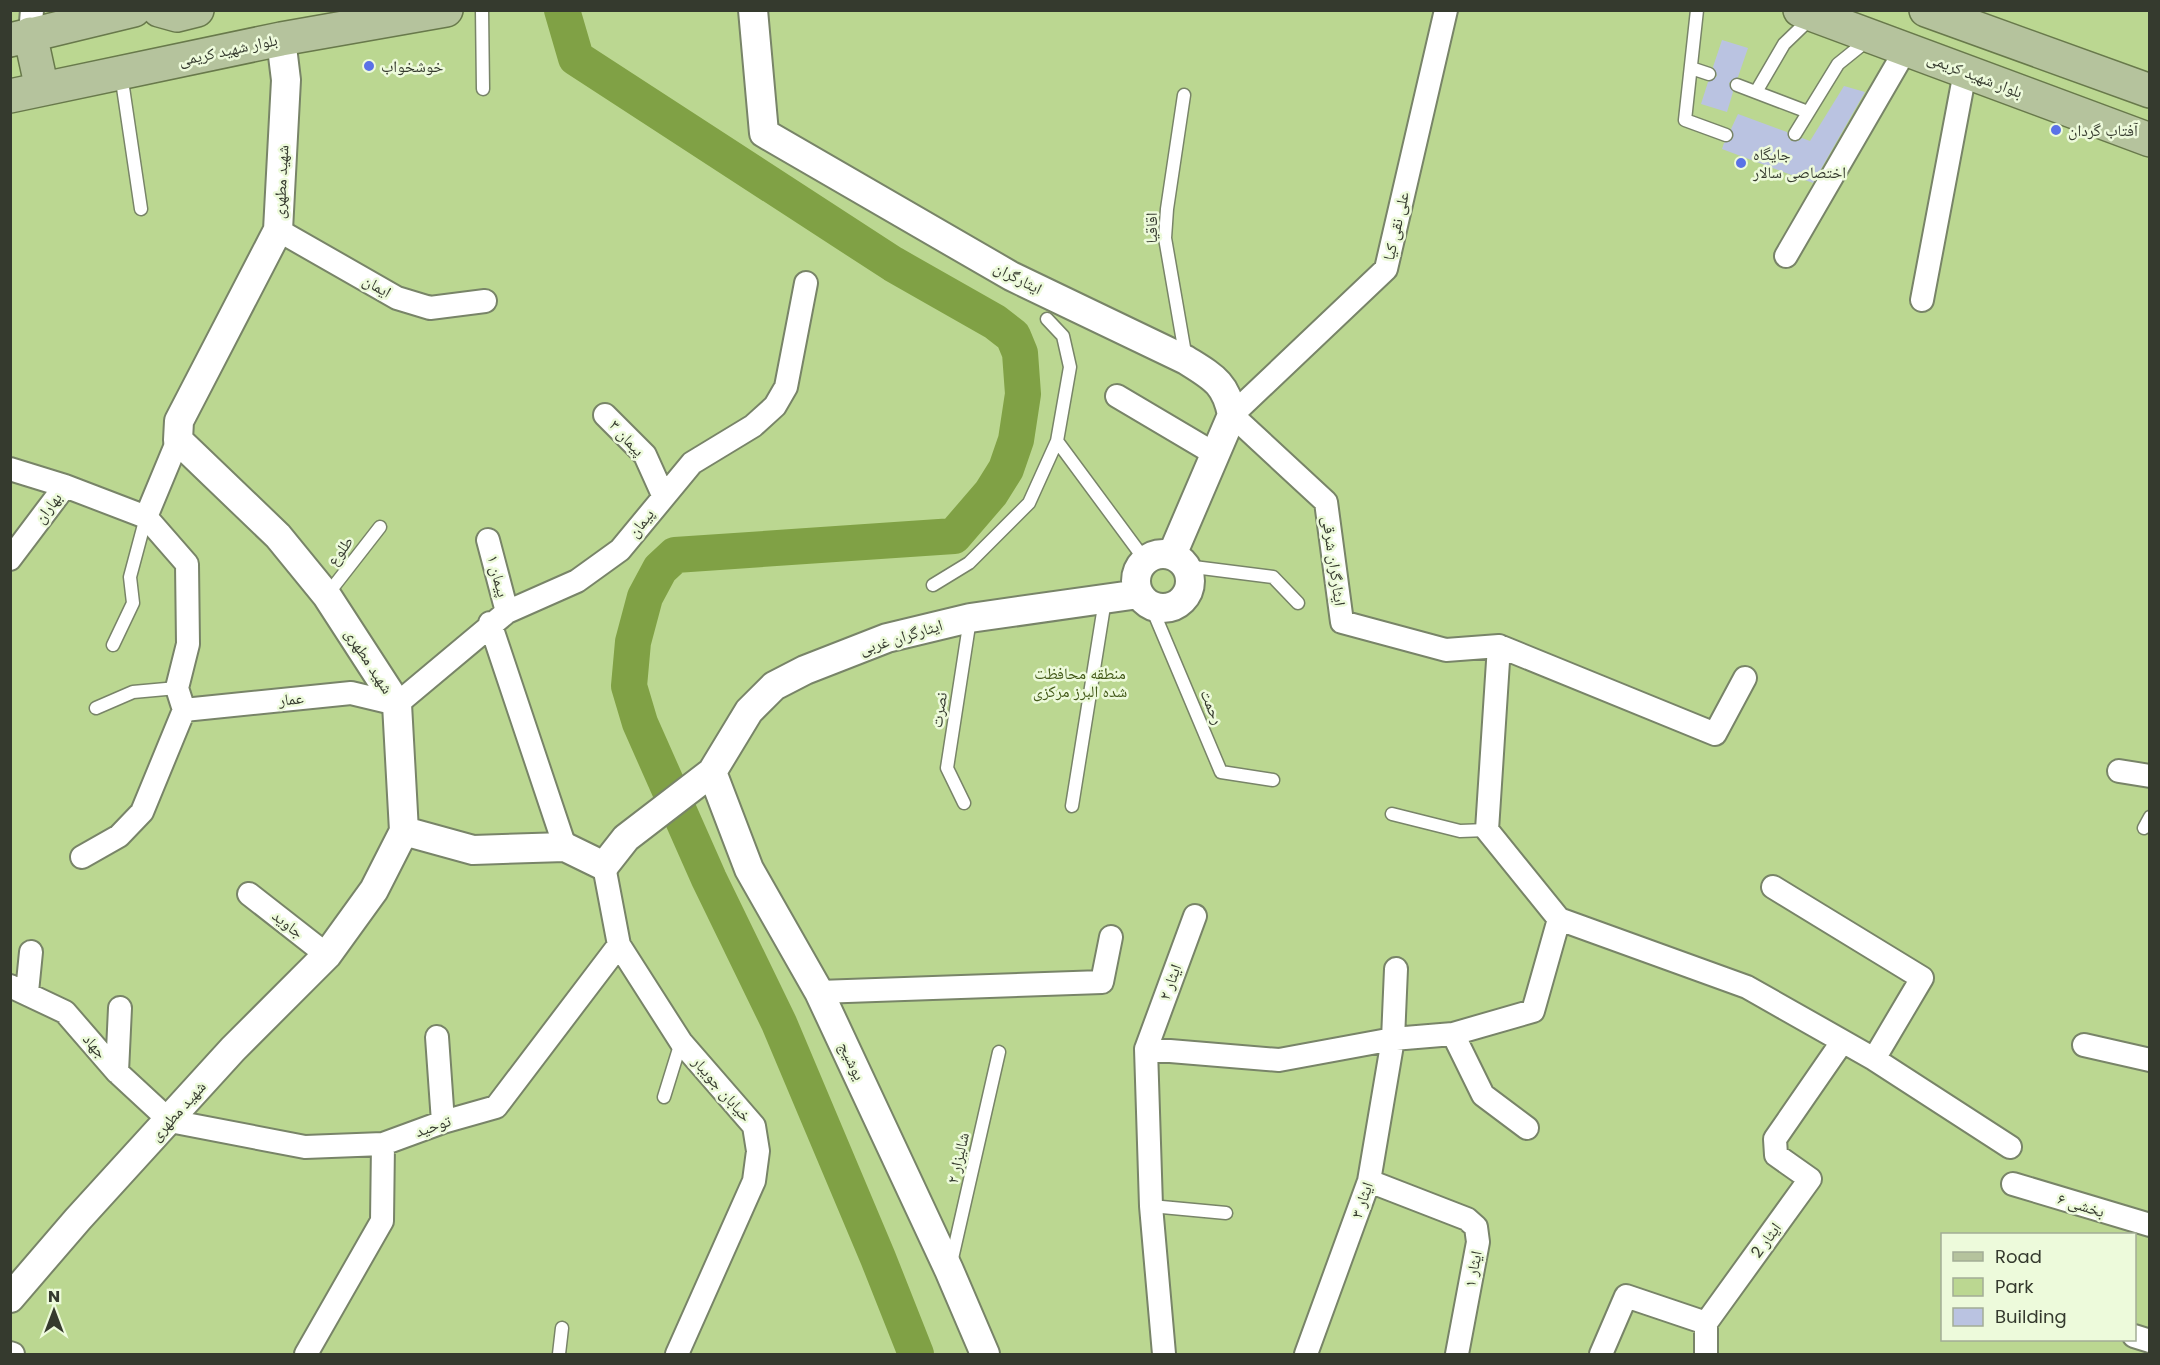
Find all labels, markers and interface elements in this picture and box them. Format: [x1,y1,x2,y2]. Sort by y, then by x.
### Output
street label: بلوار شهید کریمی [176,28,280,72]
street label: بلوار شهید کریمی [1924,46,2026,104]
place label: خوشخواب [381,55,444,78]
marker: خوشخواب [362,59,376,73]
place label: آفتاب گردان [2068,119,2139,142]
marker: آفتاب گردان [2049,123,2063,137]
place label: جایگاه اختصاصی سالار [1752,143,1846,184]
street label: شهید مطهری [268,144,294,220]
marker: جایگاه اختصاصی سالار [1734,156,1748,170]
street label: علی نقی کیا [1377,190,1415,262]
street label: اقاقیا [1140,212,1163,244]
street label: ایثارگران [990,256,1046,300]
street label: ایمان [359,269,395,303]
street label: پیمان ۳ [604,415,650,462]
street label: بهاران [29,488,67,528]
street label: پیمان [622,503,660,542]
street label: ایثارگران شرقی [1316,515,1352,607]
street label: طلوع [321,531,359,571]
street label: پیمان ۱ [481,552,515,600]
street label: ایثارگران غربی [857,613,945,661]
street label: شهید مطهری [339,624,399,698]
park label: منطقه محافظت شده البرز مرکزی [1033,662,1127,703]
street label: عمار [276,686,305,712]
street label: رحمت [1194,686,1230,728]
street label: نصرت [925,691,953,729]
street label: جاوید [267,904,309,944]
street label: ایثار ۲ [1153,961,1187,1003]
street label: جهاد [77,1028,113,1064]
street label: یوشیج [833,1038,871,1084]
street label: خیابان جویبار [686,1050,757,1127]
street label: شهید مطهری [145,1076,211,1146]
street label: توحید [412,1109,454,1143]
street label: شالیزار ۲ [941,1130,975,1186]
street label: ایثار ۳ [1345,1179,1379,1221]
street label: بخشی ۶ [2055,1187,2107,1223]
street label: ایثار 2 [1745,1218,1787,1262]
legend [1941,1233,2136,1341]
text: Road [1995,1244,2042,1269]
street label: ایثار ۱ [1458,1249,1488,1289]
text: Park [1995,1274,2034,1299]
north arrow [24,1281,84,1341]
text: N [48,1285,60,1308]
text: Building [1995,1304,2067,1329]

